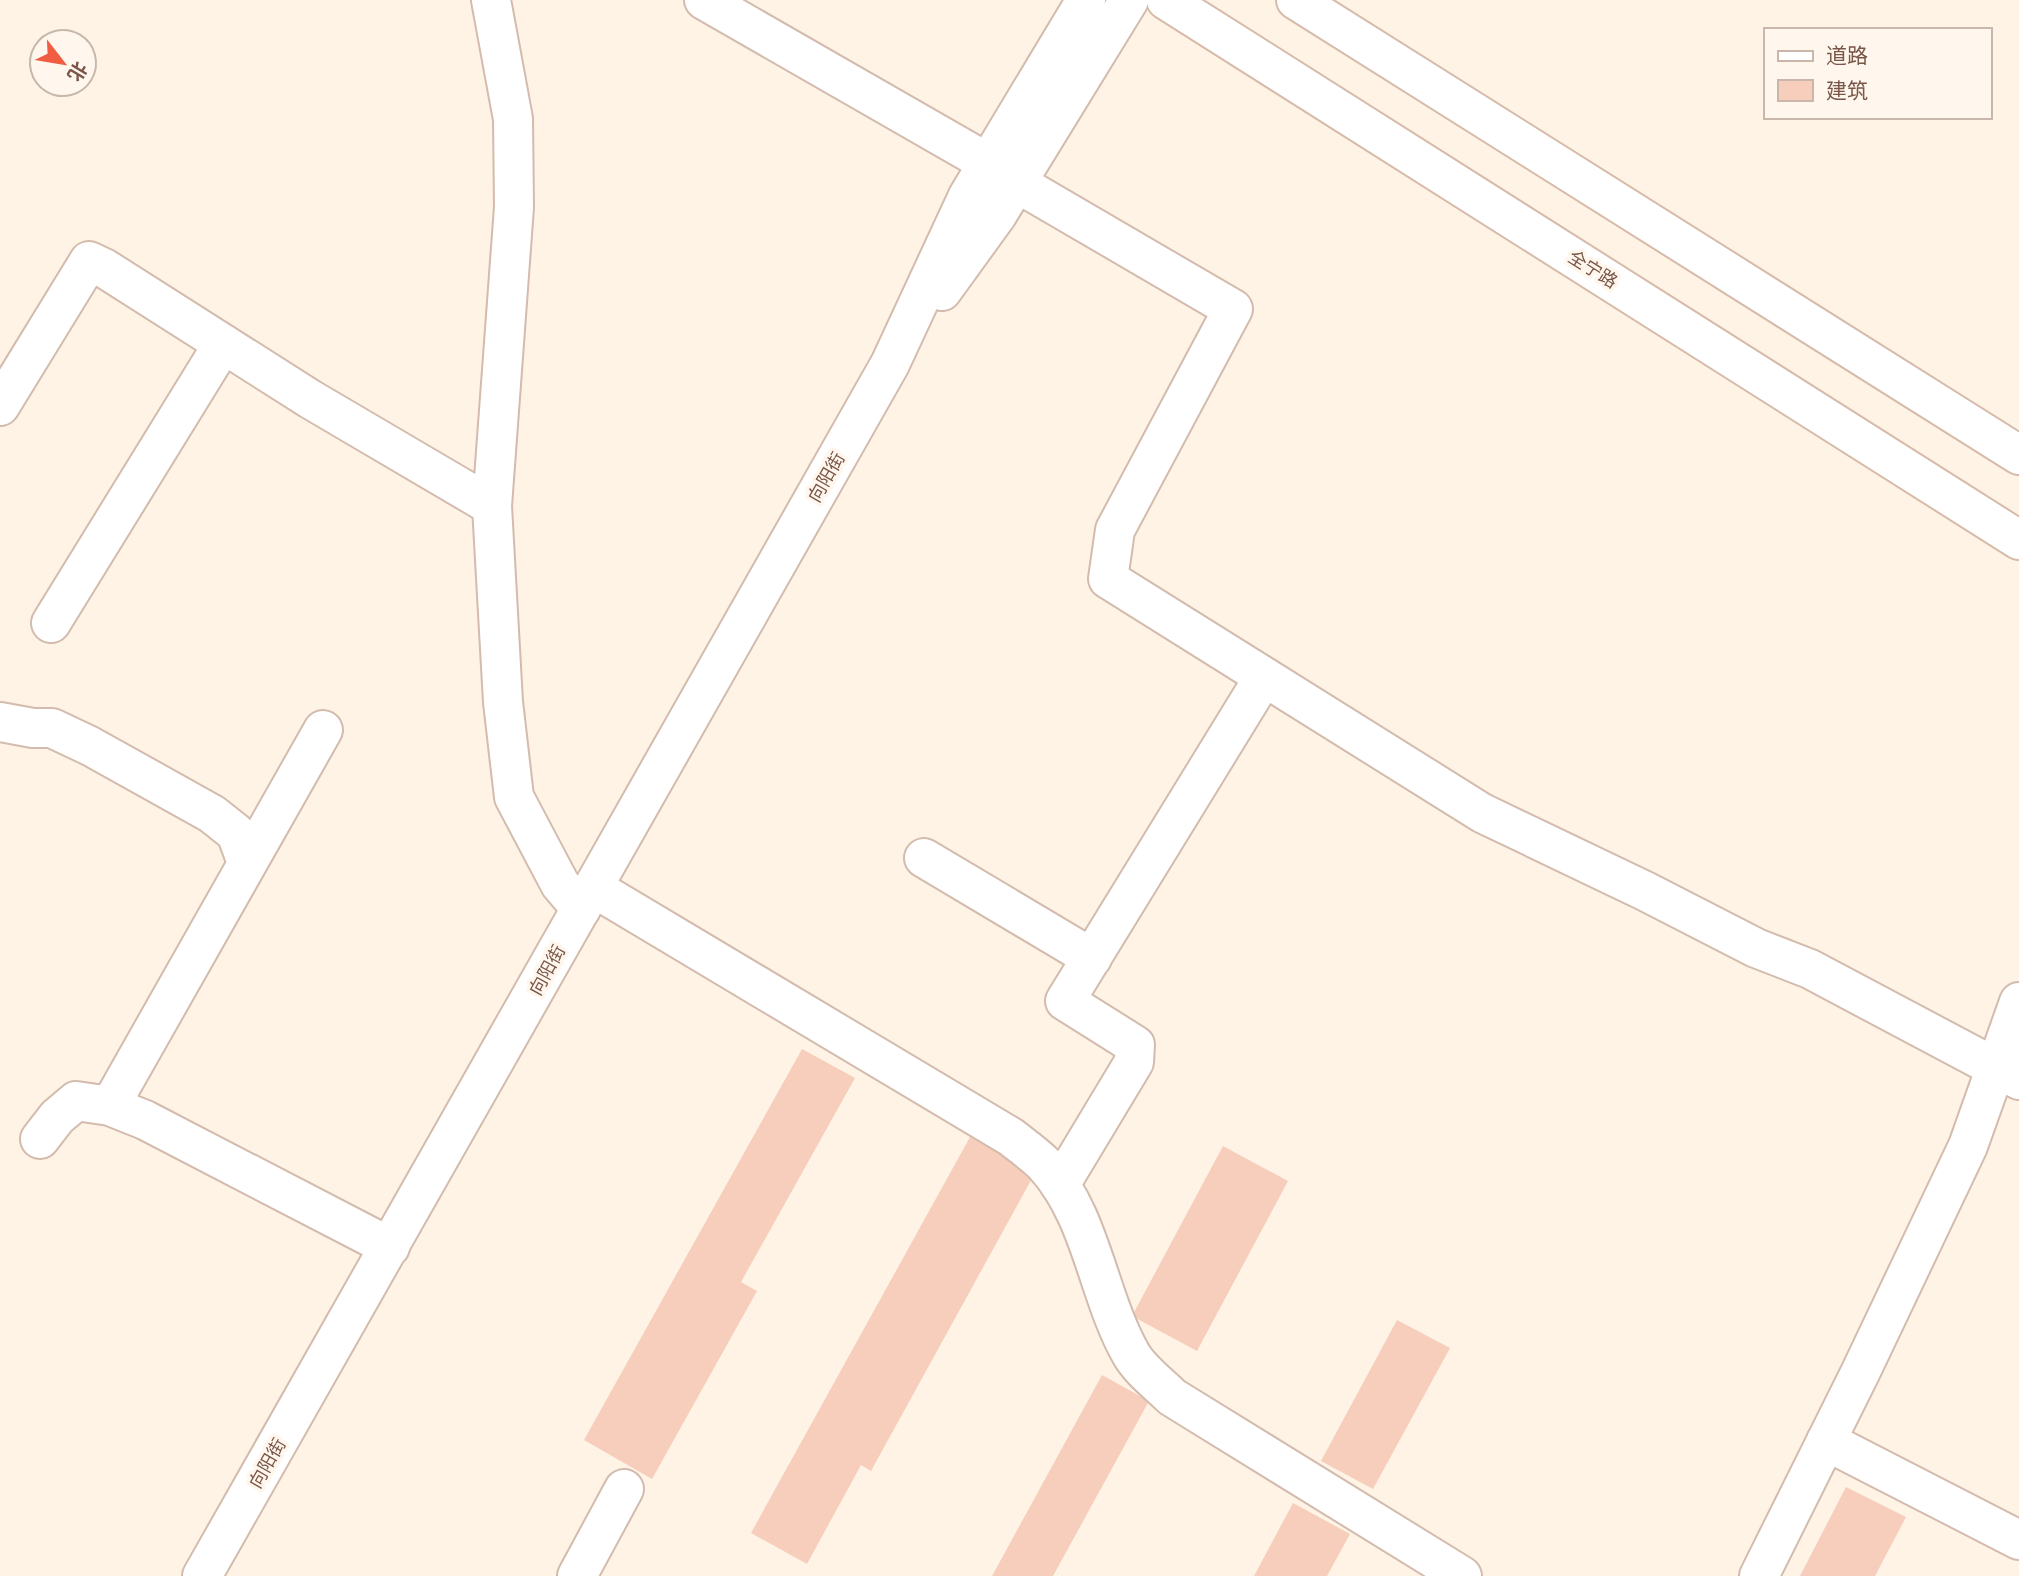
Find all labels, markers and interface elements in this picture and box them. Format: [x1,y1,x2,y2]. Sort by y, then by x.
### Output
north arrow [28,28,98,98]
legend [1764,28,1991,119]
text: 道路 [1826,42,1868,68]
text: 北 [62,57,93,86]
text: 建筑 [1826,77,1868,103]
street label: 全宁路 [1564,245,1622,293]
street label: 向阳街 [803,448,849,506]
street label: 向阳街 [524,941,570,999]
street label: 向阳街 [244,1434,290,1492]

